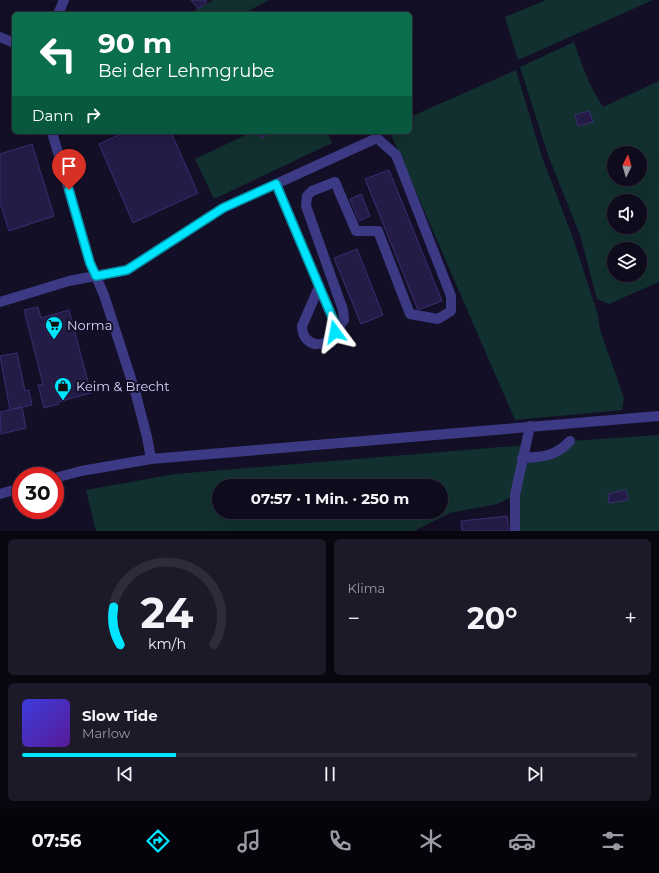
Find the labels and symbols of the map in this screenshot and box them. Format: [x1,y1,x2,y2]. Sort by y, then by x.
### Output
north arrow [607,146,647,186]
pin [52,149,86,190]
position arrow [314,311,356,353]
supermarket icon: Norma [44,315,64,340]
place label: Norma [67,317,112,333]
shop icon: Keim & Brecht [53,376,73,401]
place label: Keim & Brecht [76,378,170,394]
speed limit sign: 30 [12,467,64,519]

